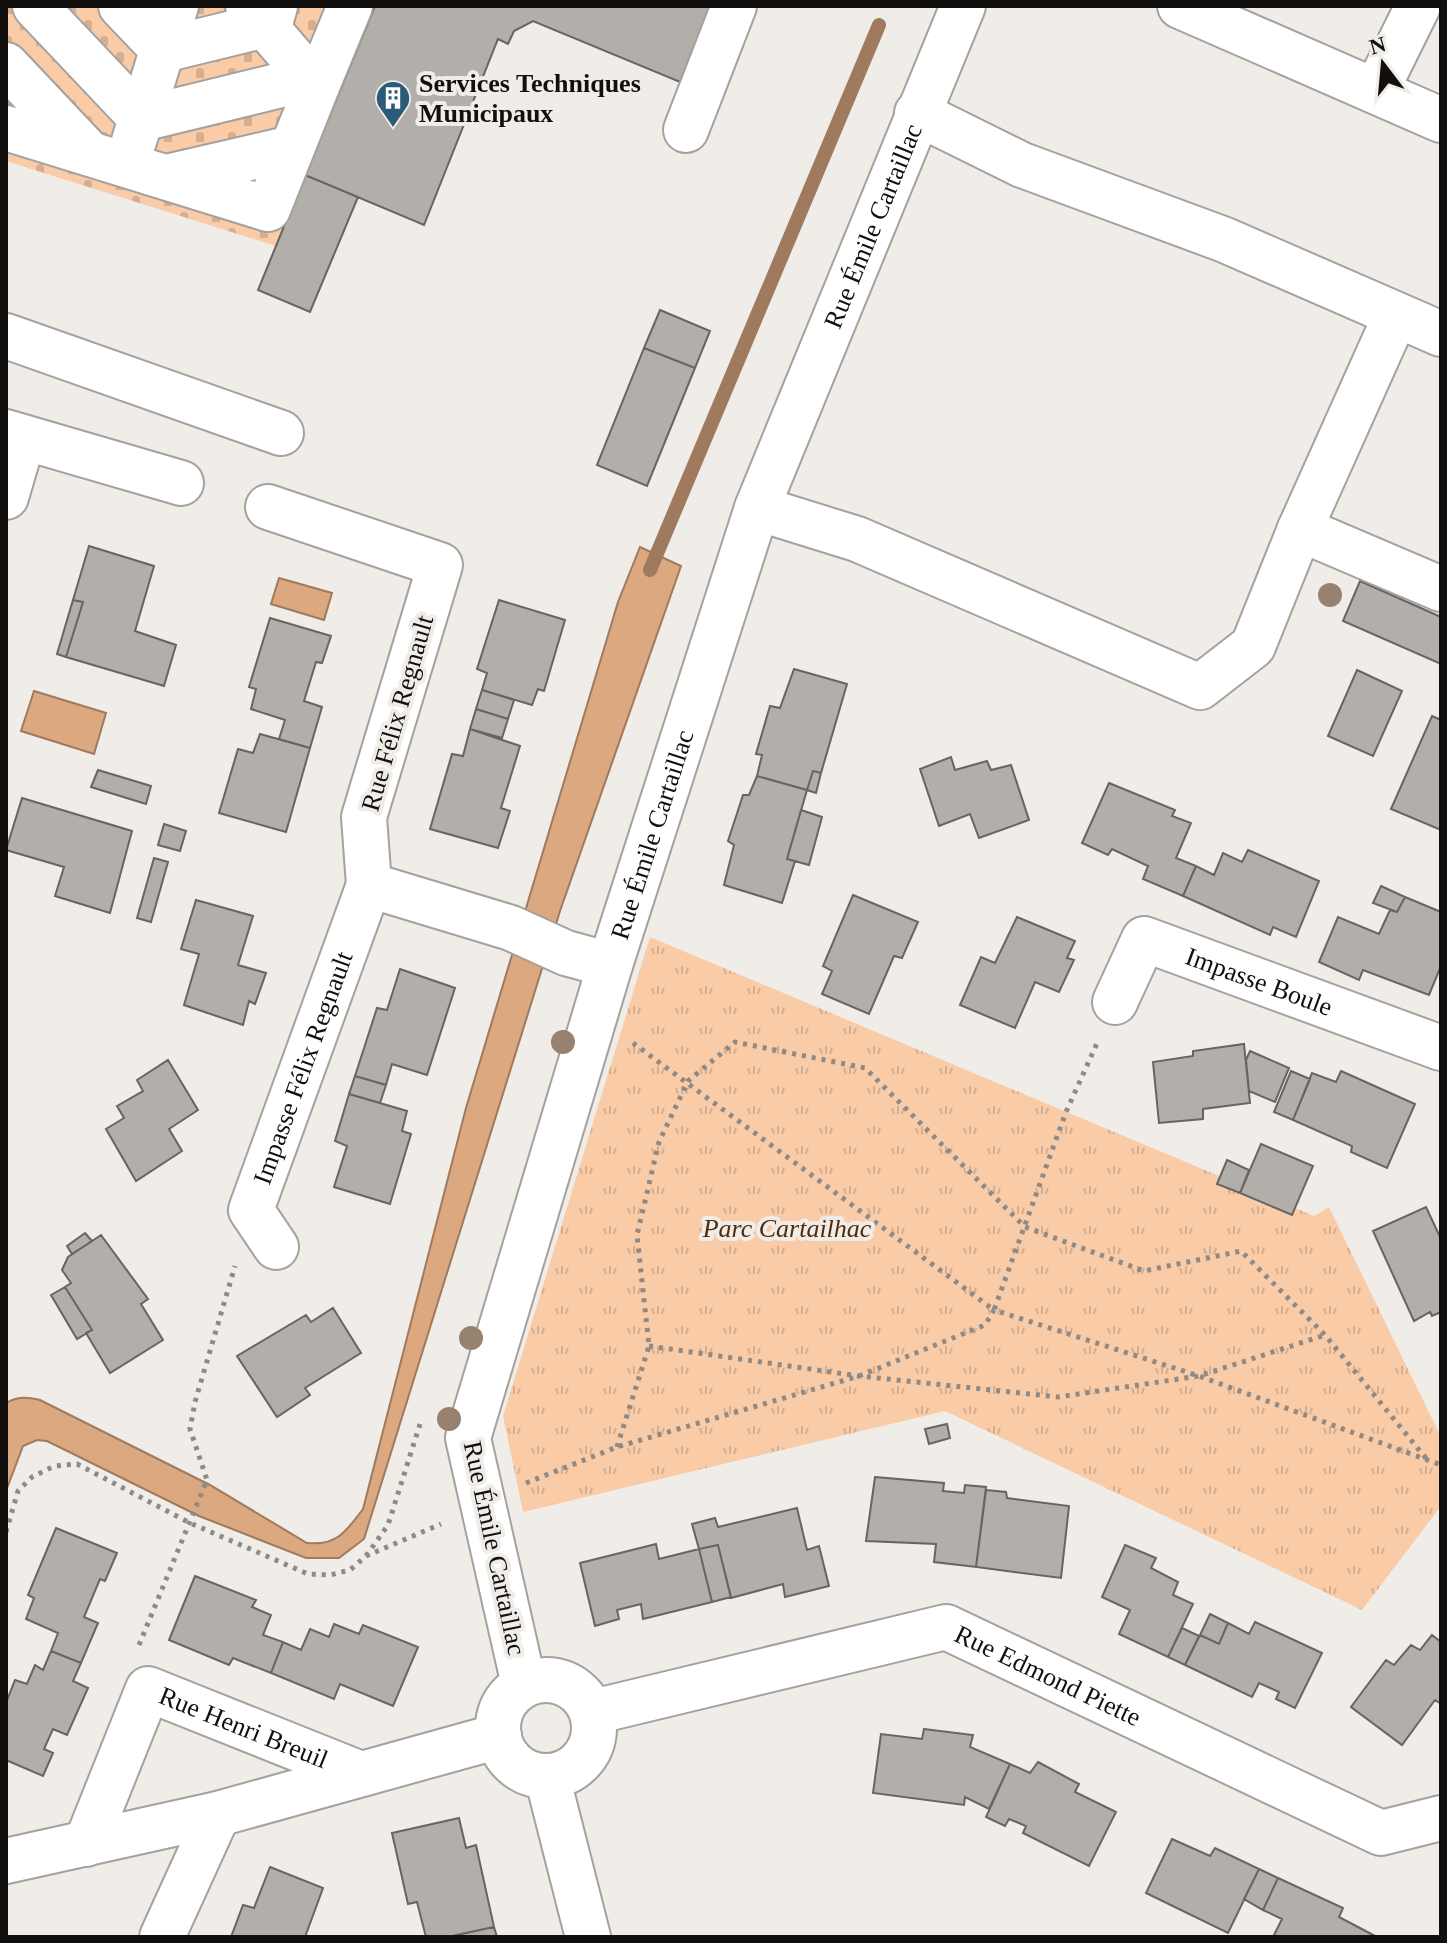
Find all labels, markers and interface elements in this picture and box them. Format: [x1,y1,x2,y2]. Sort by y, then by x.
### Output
north arrow [1343,24,1423,104]
text: N [1367,31,1389,59]
place label: Services Techniques Municipaux [419,69,641,128]
building icon: Services Techniques Municipaux [374,79,412,129]
street label: Rue Émile Cartaillac [818,120,928,333]
street label: Rue Félix Regnault [356,611,439,814]
street label: Rue Émile Cartaillac [605,727,700,943]
street label: Impasse Boule [1182,942,1336,1022]
street label: Impasse Félix Regnault [248,947,359,1188]
park label: Parc Cartailhac [702,1214,872,1243]
street label: Rue Émile Cartaillac [458,1438,531,1658]
street label: Rue Edmond Piette [950,1619,1145,1732]
street label: Rue Henri Breuil [155,1681,332,1774]

